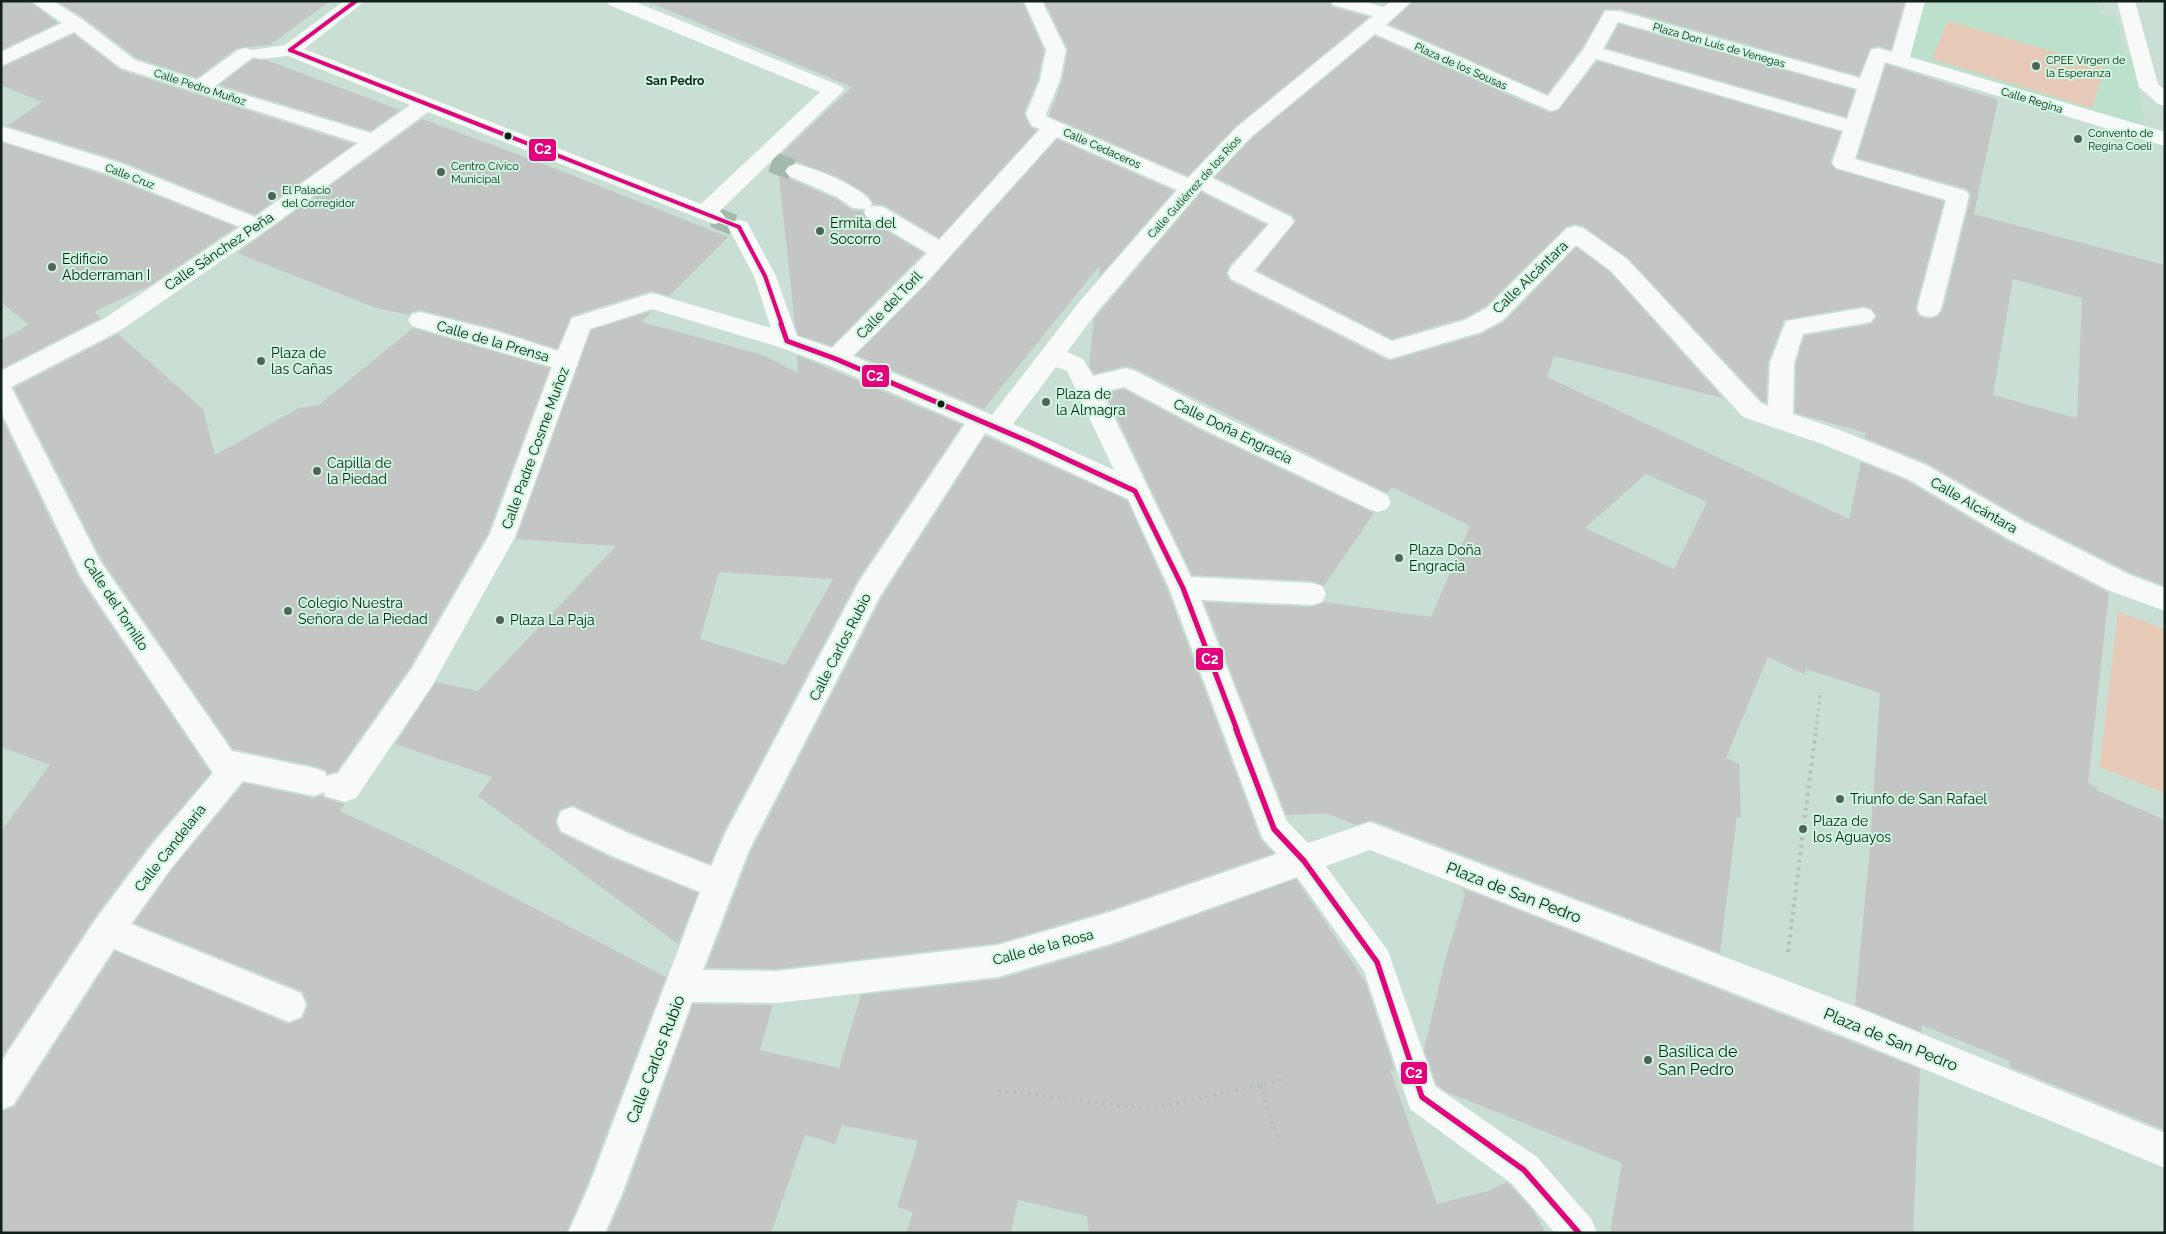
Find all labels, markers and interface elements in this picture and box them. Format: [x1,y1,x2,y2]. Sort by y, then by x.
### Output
street label: Plaza Don Luis de Venegas [1651,20,1787,71]
street label: Plaza de los Sousas [1412,40,1509,93]
place label: CPEE Virgen de la Esperanza [2046,54,2126,80]
marker: CPEE Virgen de la Esperanza [2030,60,2042,72]
street label: Calle Pedro Muñoz [152,66,248,109]
district label: San Pedro [646,74,704,88]
street label: Calle Regina [1999,85,2064,116]
street label: Calle Cedaceros [1061,126,1143,171]
place label: Convento de Regina Coeli [2088,127,2154,153]
unlabelled marker [503,131,513,141]
marker: Convento de Regina Coeli [2072,133,2084,145]
street label: Calle Gutiérrez de los Ríos [1145,134,1244,241]
line badge: C2 [528,138,557,162]
text: C2 [534,141,552,157]
place label: Centro Cívico Municipal [451,160,519,186]
street label: Calle Cruz [103,161,157,192]
marker: Centro Cívico Municipal [435,166,447,178]
place label: El Palacio del Corregidor [282,184,355,210]
marker: El Palacio del Corregidor [266,190,278,202]
street label: Calle Sánchez Peña [161,209,277,293]
place label: Ermita del Socorro [830,215,896,247]
marker: Ermita del Socorro [814,225,826,237]
street label: Calle Alcántara [1489,237,1571,317]
place label: Edificio Abderraman I [62,251,150,283]
marker: Edificio Abderraman I [46,261,58,273]
street label: Calle del Toril [853,268,925,342]
street label: Calle de la Prensa [435,317,551,365]
place label: Plaza de las Cañas [271,345,333,377]
marker: Plaza de las Cañas [255,355,267,367]
line badge: C2 [861,364,890,388]
street label: Calle Padre Cosme Muñoz [498,365,572,531]
text: C2 [866,368,884,384]
place label: Plaza de la Almagra [1056,386,1126,418]
street label: Calle Doña Engracia [1171,395,1295,467]
marker: Plaza de la Almagra [1040,396,1052,408]
unlabelled marker [936,399,946,409]
place label: Capilla de la Piedad [327,455,392,487]
marker: Capilla de la Piedad [311,465,323,477]
street label: Calle Alcántara [1928,474,2020,536]
place label: Plaza Doña Engracia [1409,542,1481,574]
marker: Plaza Doña Engracia [1393,552,1405,564]
street label: Calle del Tornillo [80,555,152,653]
street label: Calle Carlos Rubio [806,591,874,703]
place label: Colegio Nuestra Señora de la Piedad [298,595,428,627]
marker: Colegio Nuestra Señora de la Piedad [282,605,294,617]
place label: Plaza La Paja [510,612,595,628]
marker: Plaza La Paja [494,614,506,626]
line badge: C2 [1195,647,1224,671]
text: C2 [1201,651,1219,667]
place label: Triunfo de San Rafael [1850,791,1987,807]
marker: Triunfo de San Rafael [1834,793,1846,805]
street label: Calle Candelaria [131,801,209,895]
place label: Plaza de los Aguayos [1813,813,1891,845]
marker: Plaza de los Aguayos [1797,823,1809,835]
street label: Plaza de San Pedro [1444,858,1584,927]
street label: Calle de la Rosa [991,926,1095,968]
street label: Calle Carlos Rubio [622,992,689,1126]
street label: Plaza de San Pedro [1821,1004,1961,1075]
place label: Basílica de San Pedro [1658,1042,1737,1079]
marker: Basílica de San Pedro [1642,1054,1654,1066]
line badge: C2 [1400,1061,1428,1085]
text: C2 [1405,1065,1423,1081]

